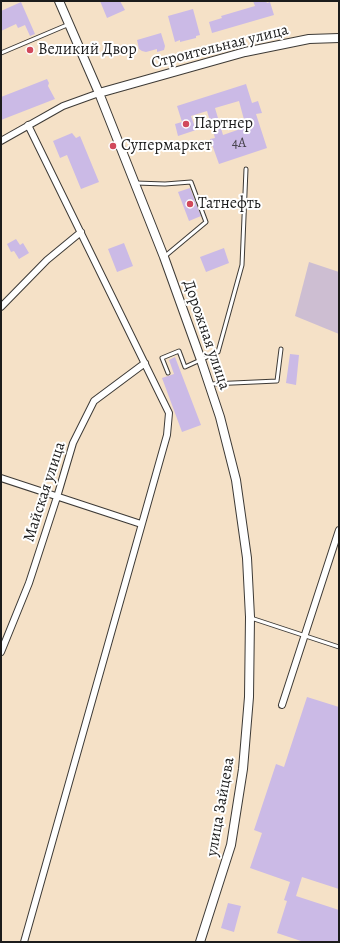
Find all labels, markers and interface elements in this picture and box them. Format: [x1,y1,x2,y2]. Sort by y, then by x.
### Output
street label: Строительная улица [149,21,291,73]
place label: Великий Двор [38,40,137,60]
marker: Великий Двор [25,45,35,55]
place label: Партнер [194,114,253,134]
marker: Партнер [181,119,191,129]
place label: Супермаркет [121,136,212,156]
house number: 4А [232,136,246,152]
marker: Супермаркет [108,141,118,151]
place label: Татнефть [198,194,261,214]
marker: Татнефть [185,199,195,209]
street label: Дорожная улица [178,278,234,392]
street label: Майская улица [20,439,70,545]
street label: улица Зайцева [203,756,239,858]

